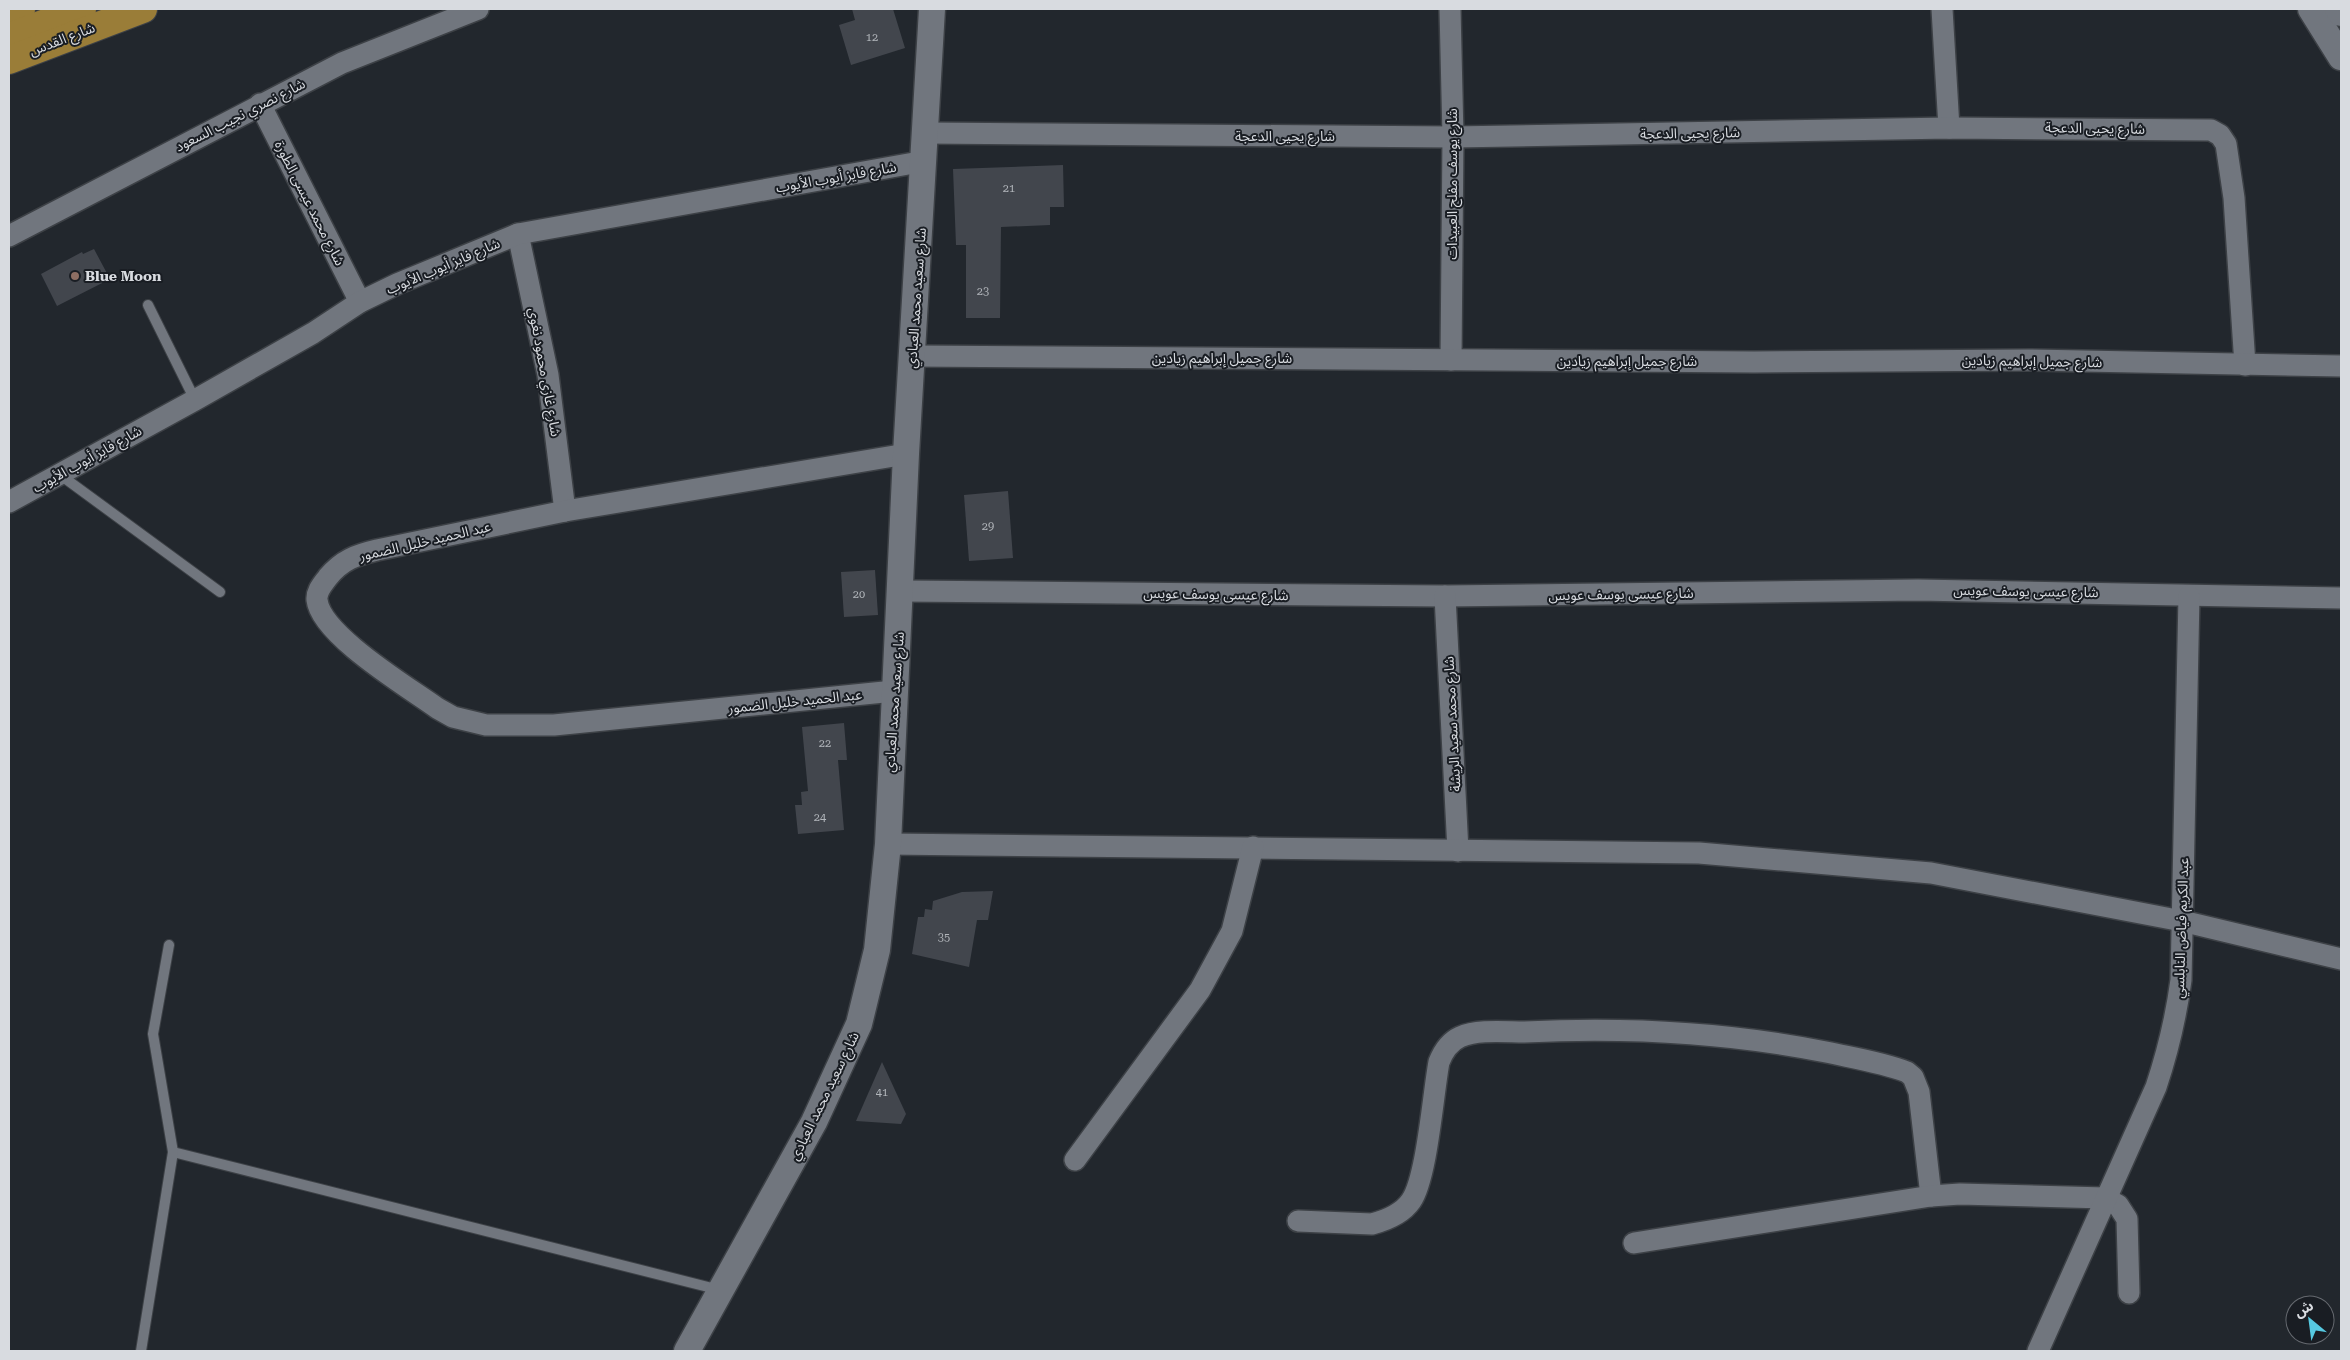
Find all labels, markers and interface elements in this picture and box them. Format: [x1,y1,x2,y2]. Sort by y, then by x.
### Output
street label: شارع القدس [27,19,98,62]
house number: 12 [866,31,878,44]
street label: شارع نصري نجيب السعود [172,75,309,158]
street label: شارع يوسف مفلح العبيدات [1444,108,1463,260]
street label: شارع يحيى الدعجة [2045,119,2145,140]
street label: شارع يحيى الدعجة [1640,124,1740,145]
street label: شارع يحيى الدعجة [1235,128,1335,147]
street label: شارع محمد عيسى الطورة [269,138,348,269]
street label: شارع فايز أيوب الأيوب [774,158,898,198]
house number: 21 [1003,182,1015,195]
street label: شارع سعيد محمد العبادي [903,227,932,369]
street label: شارع فايز أيوب الأيوب [383,234,504,300]
place label: Blue Moon [85,268,162,284]
marker: Blue Moon [69,270,81,282]
house number: 23 [977,285,989,298]
street label: شارع غازي محمود نغوي [523,306,564,438]
street label: شارع جميل إبراهيم زيادين [1152,350,1292,369]
street label: شارع جميل إبراهيم زيادين [1962,352,2102,373]
street label: شارع جميل إبراهيم زيادين [1557,353,1697,372]
street label: شارع فايز أيوب الأيوب [29,422,146,498]
street label: عبد الحميد خليل الضمور [357,518,493,565]
house number: 29 [982,520,994,533]
street label: شارع عيسى يوسف عويس [1953,582,2099,603]
street label: شارع عيسى يوسف عويس [1143,585,1289,606]
street label: شارع عيسى يوسف عويس [1548,585,1694,606]
house number: 20 [853,588,865,601]
street label: شارع سعيد محمد العبادي [881,631,910,773]
street label: شارع محمد سعيد الريشة [1440,656,1467,792]
street label: عبد الحميد خليل الضمور [726,686,863,717]
house number: 22 [819,737,831,750]
house number: 24 [814,811,827,824]
street label: عبد الكريم فياض النابلسي [2171,857,2195,999]
house number: 35 [938,931,950,944]
street label: شارع سعيد محمد العبادي [786,1029,865,1164]
house number: 41 [876,1086,888,1099]
north arrow [2285,1295,2335,1345]
text: ش [2291,1297,2316,1320]

